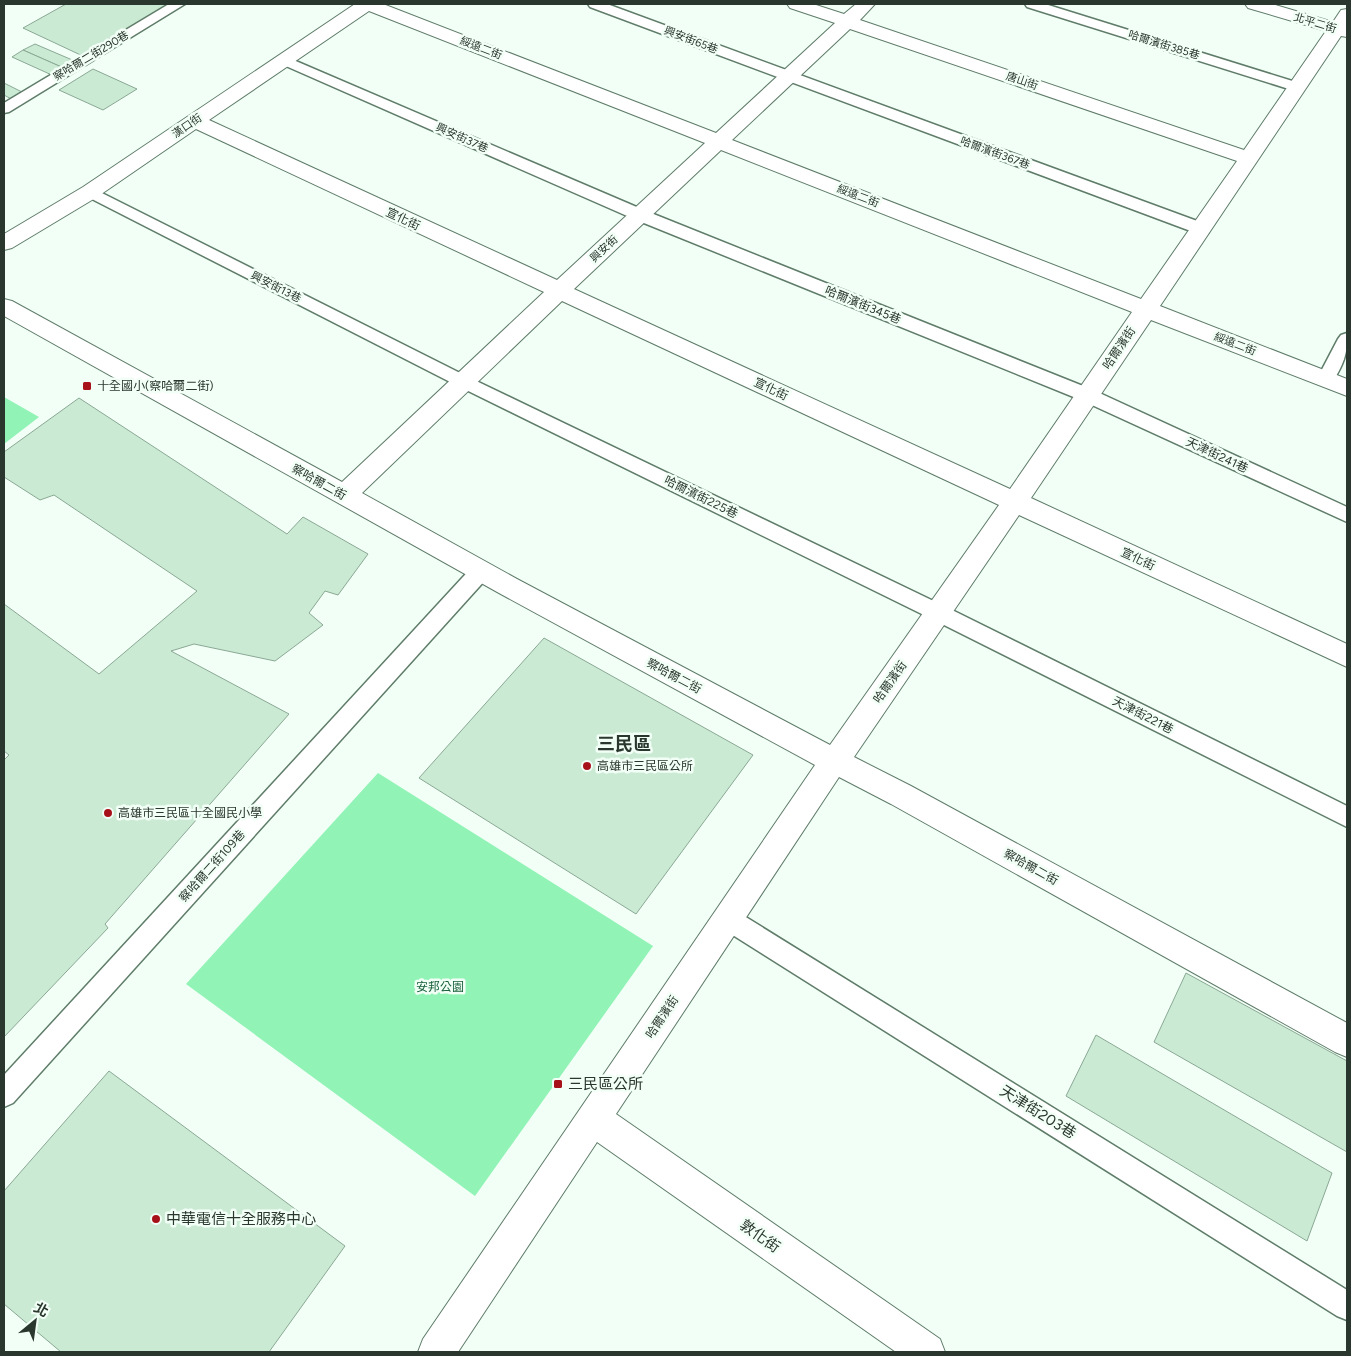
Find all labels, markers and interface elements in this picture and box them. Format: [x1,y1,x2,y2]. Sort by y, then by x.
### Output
street label: 北平二街 [1292,10,1338,36]
street label: 興安街65巷 [662,24,720,56]
street label: 察哈爾二街290巷 [51,28,131,84]
street label: 哈爾濱街385巷 [1127,28,1201,62]
street label: 綏遠二街 [458,34,504,62]
street label: 唐山街 [1004,69,1040,93]
street label: 漢口街 [170,111,204,141]
street label: 興安街37巷 [434,121,490,155]
street label: 哈爾濱街367巷 [958,134,1032,172]
street label: 綏遠二街 [835,182,881,210]
street label: 宣化街 [384,205,422,233]
street label: 興安街 [587,233,621,265]
street label: 興安街13巷 [249,269,303,305]
street label: 哈爾濱街345巷 [823,283,903,327]
street label: 哈爾濱街 [1100,324,1138,372]
street label: 綏遠二街 [1212,330,1258,358]
street label: 宣化街 [752,375,790,403]
place label: 十全國小(察哈爾二街) [97,379,213,393]
marker: 十全國小(察哈爾二街) [81,380,93,392]
street label: 天津街241巷 [1184,434,1250,476]
street label: 察哈爾二街 [289,461,349,503]
street label: 哈爾濱街225巷 [662,473,740,521]
street label: 宣化街 [1119,545,1157,573]
street label: 察哈爾二街 [644,656,704,696]
street label: 哈爾濱街 [870,658,910,706]
street label: 天津街221巷 [1110,694,1176,736]
district label: 三民區 [597,733,651,755]
place label: 高雄市三民區公所 [597,759,693,773]
marker: 高雄市三民區公所 [581,760,593,772]
place label: 高雄市三民區十全國民小學 [118,806,262,820]
marker: 高雄市三民區十全國民小學 [102,807,114,819]
street label: 察哈爾二街109巷 [176,827,248,905]
street label: 察哈爾二街 [1001,846,1061,888]
park label: 安邦公園 [416,980,464,994]
street label: 哈爾濱街 [643,993,681,1041]
place label: 三民區公所 [568,1075,643,1093]
marker: 三民區公所 [552,1078,564,1090]
street label: 天津街203巷 [997,1082,1079,1142]
place label: 中華電信十全服務中心 [166,1210,316,1228]
marker: 中華電信十全服務中心 [150,1213,162,1225]
street label: 敦化街 [736,1216,784,1256]
north arrow [10,1296,60,1346]
text: 北 [31,1299,51,1321]

